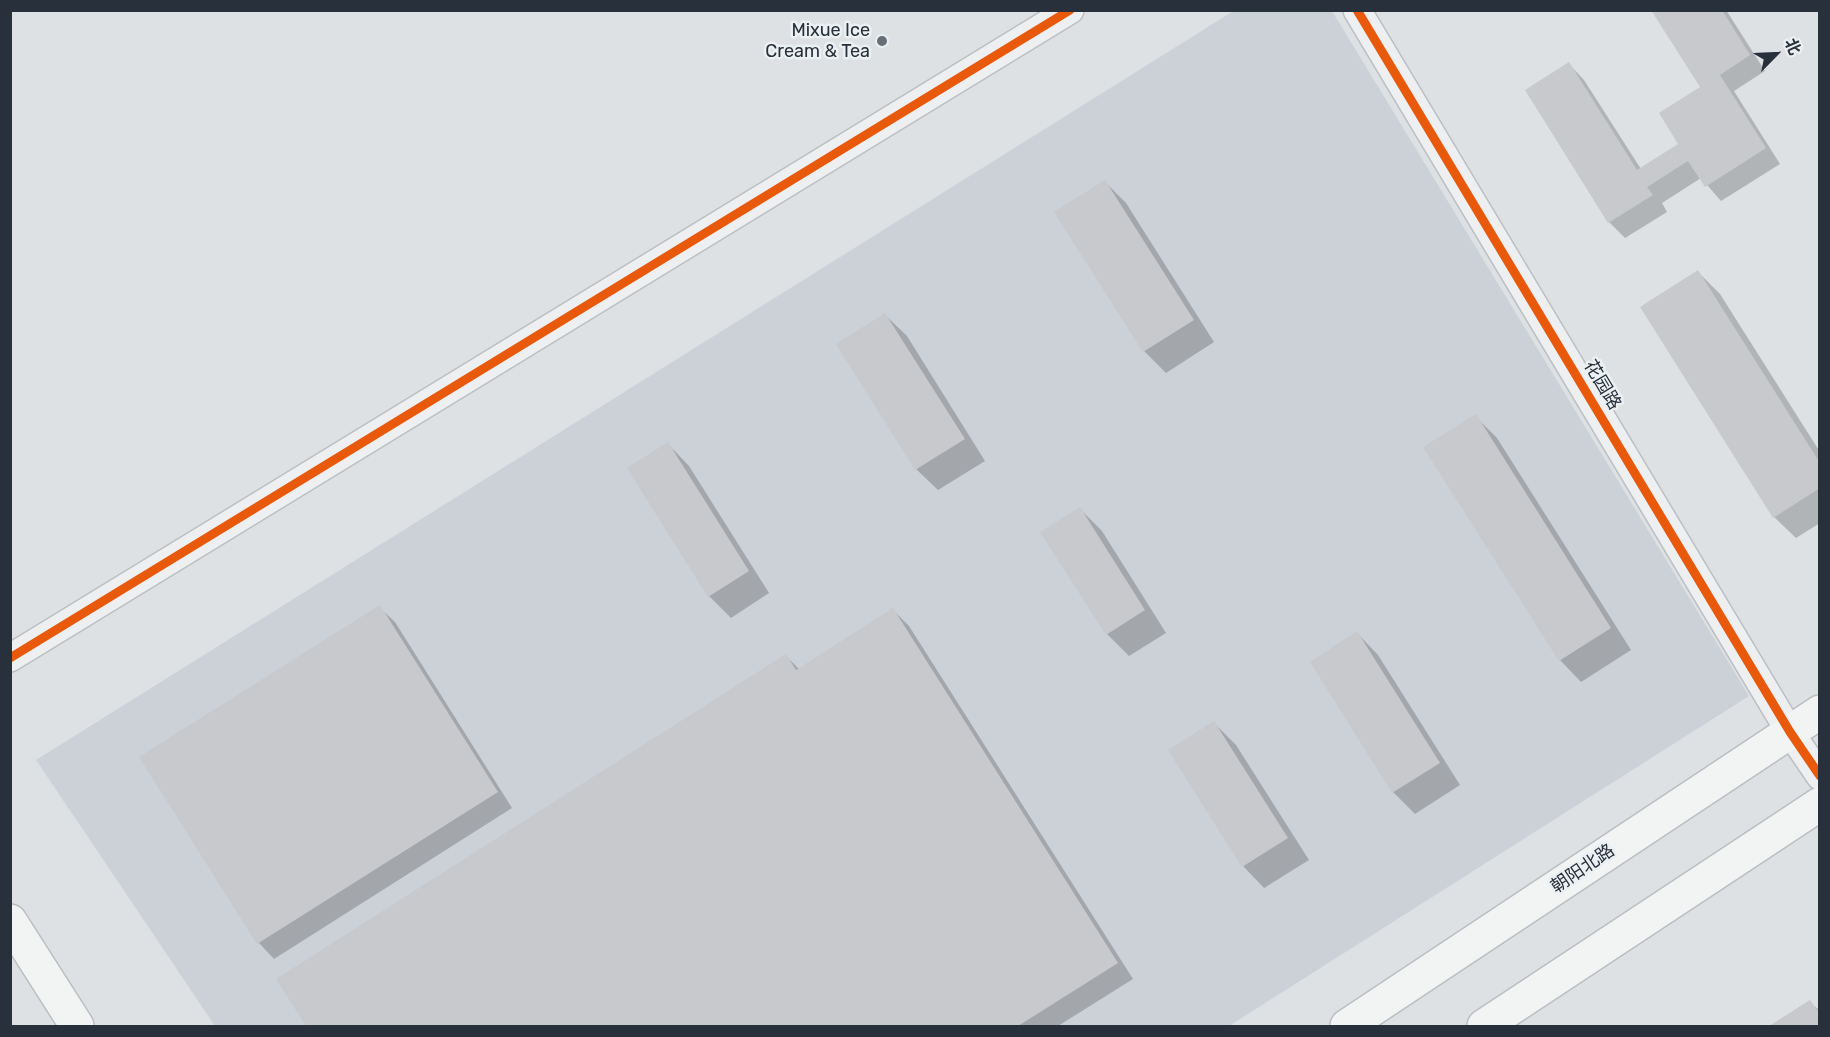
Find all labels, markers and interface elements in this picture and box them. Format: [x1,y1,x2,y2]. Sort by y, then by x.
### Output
place label: Mixue Ice Cream & Tea [765,20,870,63]
north arrow [1746,24,1806,84]
marker: Mixue Ice Cream & Tea [875,34,889,48]
text: 北 [1781,35,1805,58]
street label: 花园路 [1579,356,1625,414]
street label: 朝阳北路 [1547,840,1619,898]

